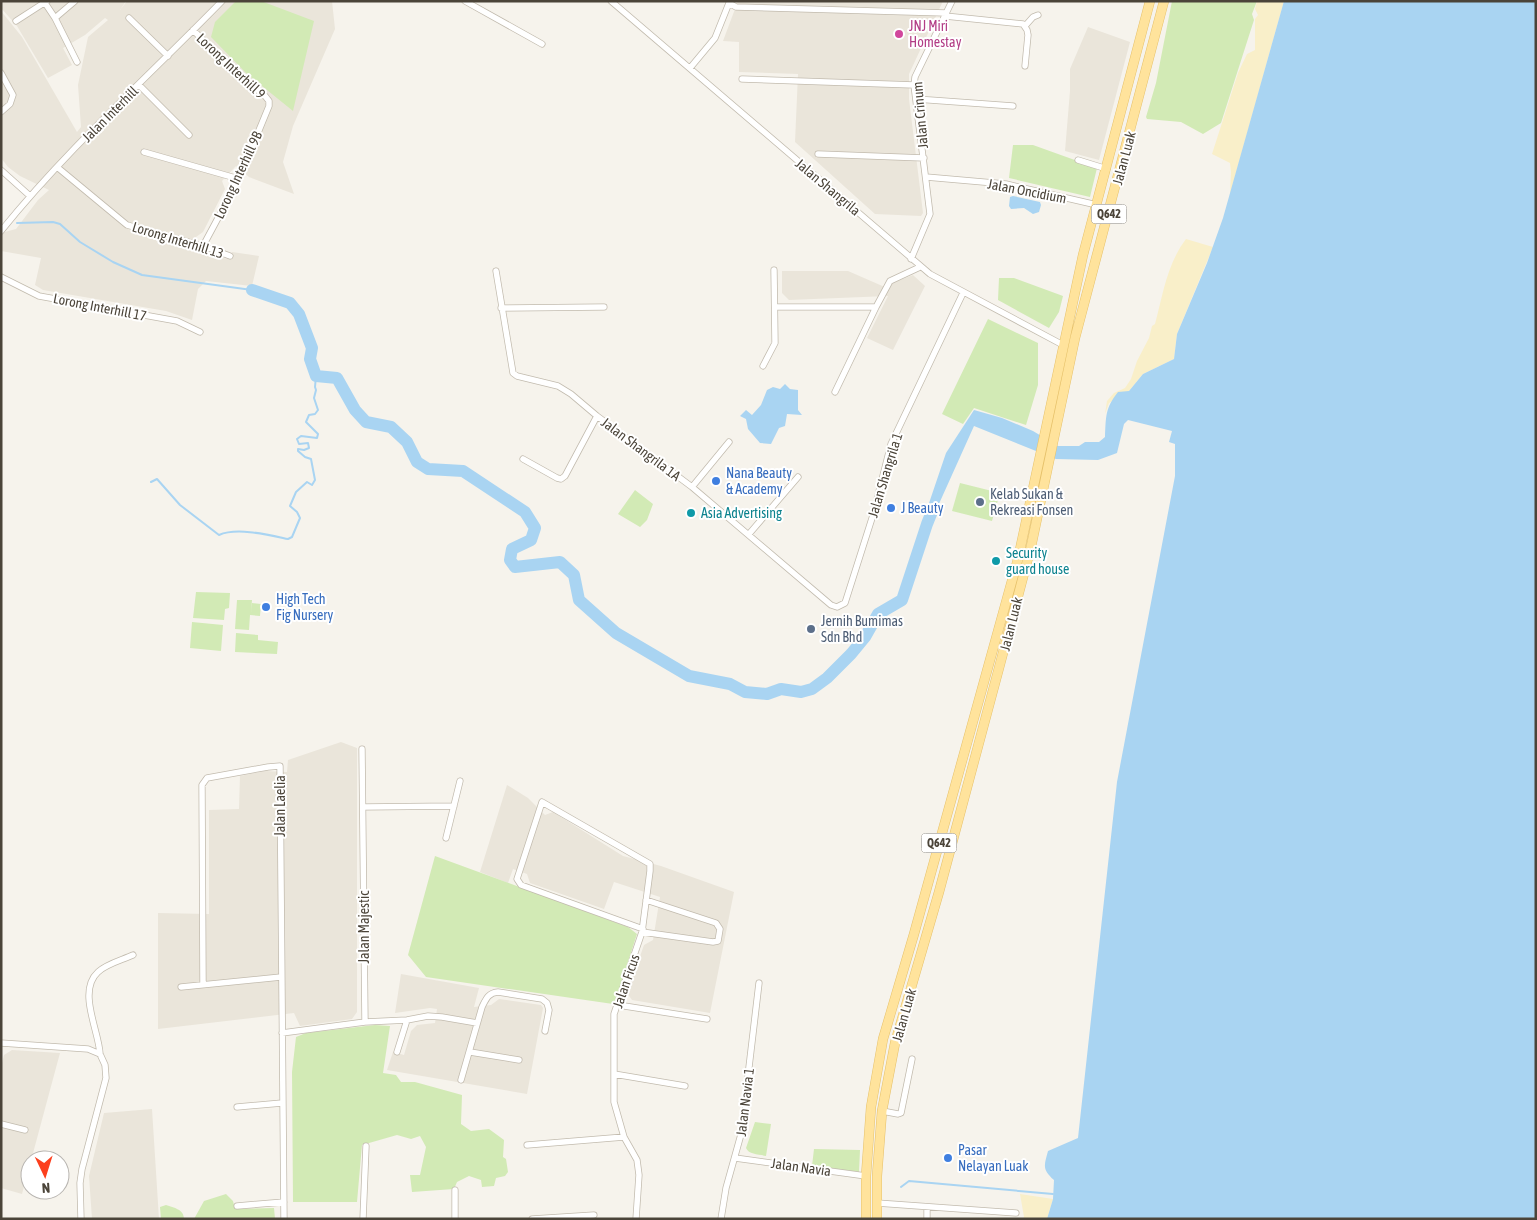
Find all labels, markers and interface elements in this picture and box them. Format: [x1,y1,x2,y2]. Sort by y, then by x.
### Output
place label: JNJ Miri Homestay [909,18,962,50]
marker: JNJ Miri Homestay [893,28,905,40]
street label: Lorong Interhill 9 [193,30,269,102]
street label: Jalan Crinum [909,81,931,149]
street label: Jalan Interhill [79,83,141,145]
street label: Lorong Interhill 9B [211,128,265,221]
street label: Jalan Luak [1109,129,1139,187]
street label: Jalan Shangrila [792,155,864,219]
street label: Jalan Oncidium [986,176,1068,206]
road number: Q642 [1092,204,1126,223]
street label: Lorong Interhill 13 [130,219,226,261]
street label: Lorong Interhill 17 [52,290,148,324]
street label: Jalan Shangrila 1A [598,414,684,484]
street label: Jalan Shangrila 1 [864,431,906,519]
place label: Nana Beauty & Academy [726,465,792,497]
marker: Nana Beauty & Academy [710,475,722,487]
place label: Kelab Sukan & Rekreasi Fonsen [990,486,1073,518]
marker: Kelab Sukan & Rekreasi Fonsen [974,496,986,508]
place label: J Beauty [901,500,944,516]
marker: J Beauty [885,502,897,514]
place label: Asia Advertising [701,505,782,521]
marker: Asia Advertising [685,507,697,519]
place label: Security guard house [1006,545,1069,577]
marker: Security guard house [990,555,1002,567]
place label: High Tech Fig Nursery [276,591,333,623]
street label: Jalan Luak [997,595,1025,653]
marker: High Tech Fig Nursery [260,601,272,613]
place label: Jernih Bumimas Sdn Bhd [821,613,903,645]
marker: Jernih Bumimas Sdn Bhd [805,623,817,635]
street label: Jalan Laelia [272,775,288,837]
road number: Q642 [922,834,956,852]
street label: Jalan Majestic [356,890,372,963]
street label: Jalan Ficus [609,952,643,1010]
street label: Jalan Luak [889,986,919,1044]
street label: Jalan Navia 1 [733,1067,757,1137]
place label: Pasar Nelayan Luak [958,1142,1029,1174]
north arrow [20,1150,70,1200]
marker: Pasar Nelayan Luak [942,1152,954,1164]
street label: Jalan Navia [770,1155,832,1179]
text: N [41,1180,51,1196]

